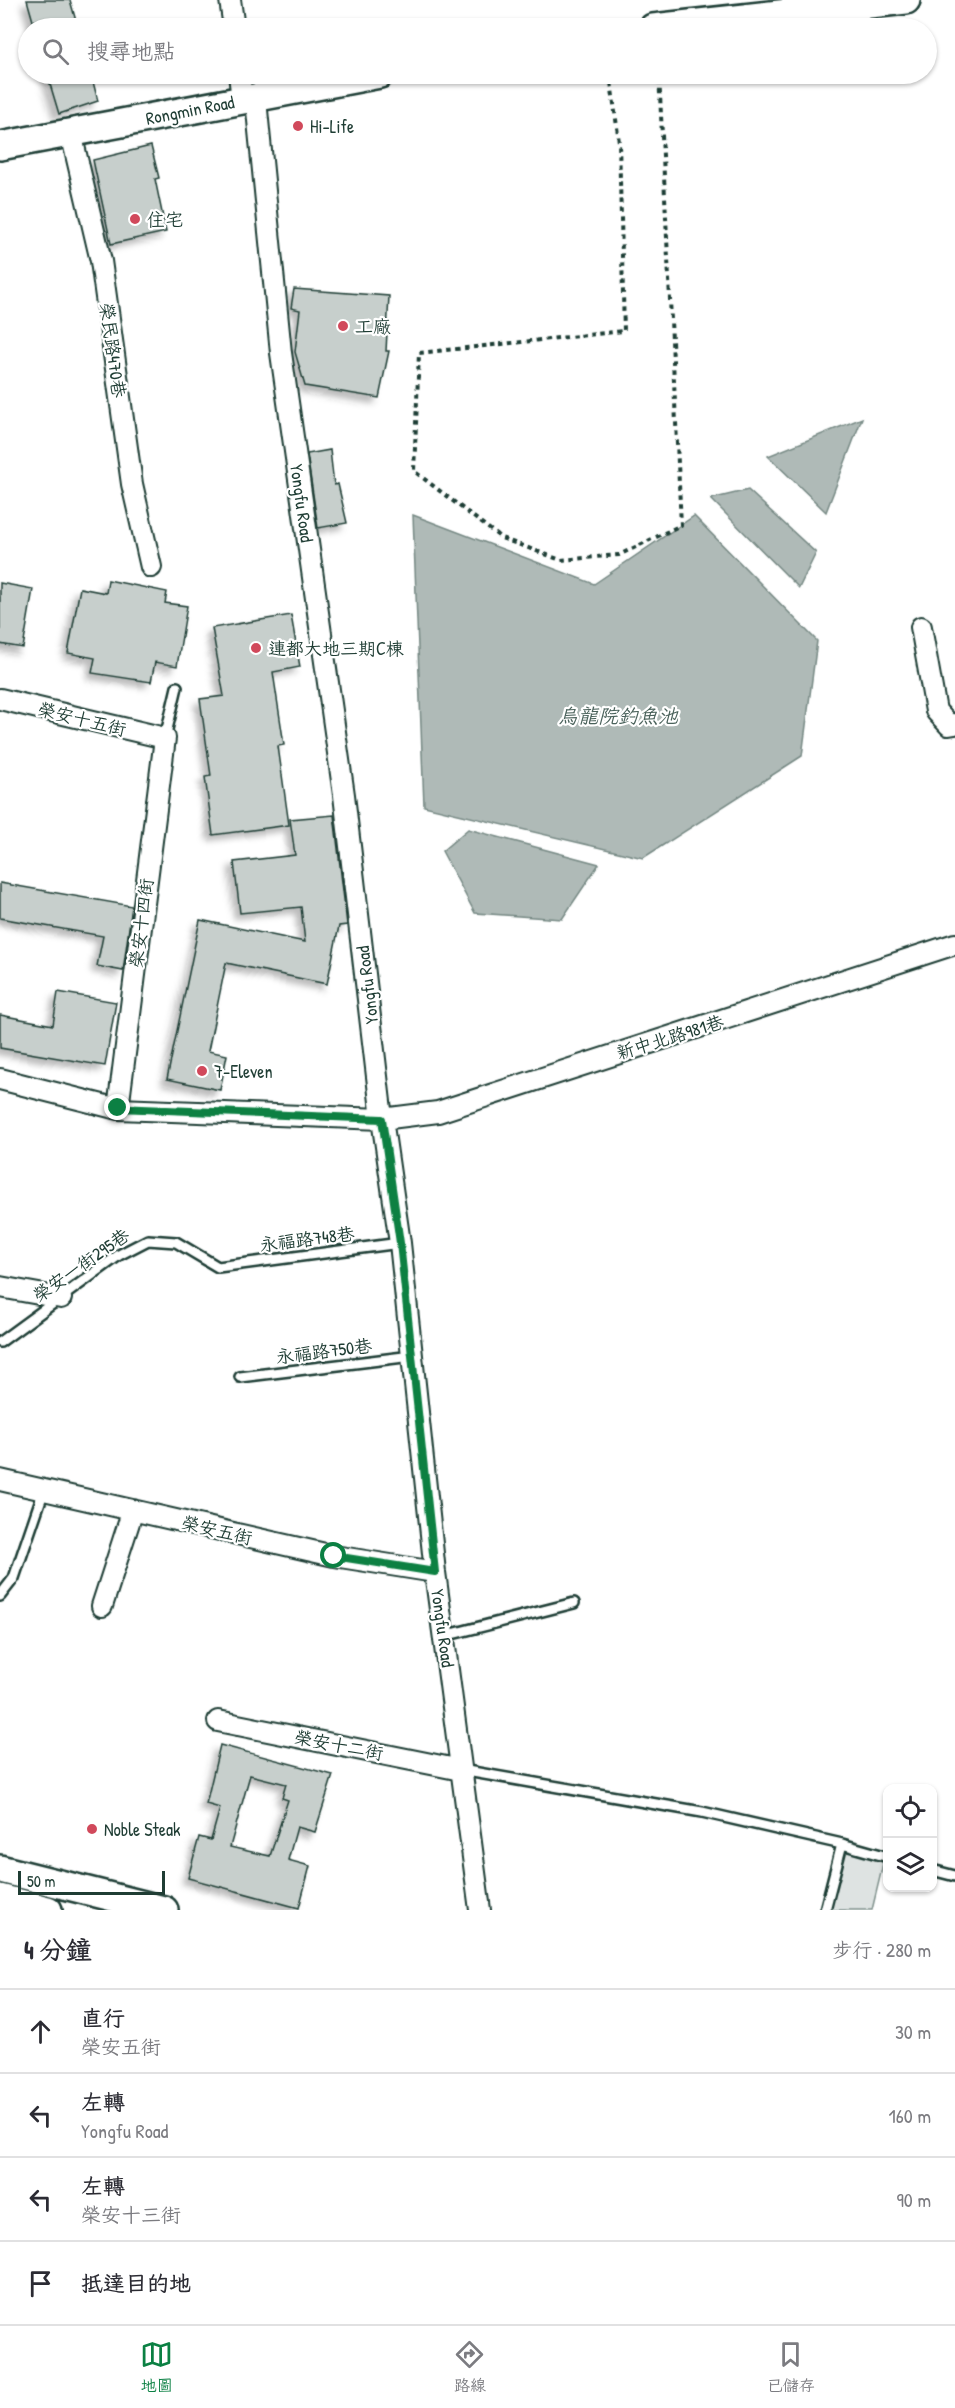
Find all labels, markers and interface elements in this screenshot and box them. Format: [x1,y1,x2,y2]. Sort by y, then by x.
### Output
search box [18,18,937,84]
icon: search [39,35,72,68]
text: 搜尋地點 [87,36,175,66]
street label: Rongmin Road [144,89,236,131]
place label: Hi-Life [310,114,354,139]
marker: Hi-Life [291,119,305,133]
place label: 住宅 [147,207,183,232]
marker: 住宅 [128,212,142,226]
street label: 榮民路470巷 [94,301,132,399]
place label: 工廠 [355,314,391,339]
marker: 工廠 [336,319,350,333]
street label: Yongfu Road [284,462,320,544]
place label: 連都大地三期C棟 [268,636,404,661]
marker: 連都大地三期C棟 [249,641,263,655]
street label: 榮安十五街 [35,696,129,742]
water label: 烏龍院釣魚池 [558,702,679,729]
street label: 榮安十四街 [123,877,159,969]
street label: Yongfu Road [350,944,384,1026]
street label: 新中北路981巷 [613,1009,727,1065]
place label: 7-Eleven [214,1059,273,1084]
marker: 7-Eleven [195,1064,209,1078]
route end [104,1094,130,1120]
street label: 永福路748巷 [258,1221,356,1257]
street label: 榮安一街295巷 [28,1222,134,1308]
street label: 永福路750巷 [275,1333,373,1369]
street label: 榮安五街 [179,1510,255,1550]
route start [320,1542,346,1568]
street label: Yongfu Road [425,1587,461,1669]
street label: 榮安十二街 [292,1724,386,1766]
map controls [883,1784,937,1892]
button: locate [883,1784,937,1838]
place label: Noble Steak [104,1817,181,1842]
marker: Noble Steak [85,1822,99,1836]
button: layers [883,1838,937,1892]
scale bar [18,1868,165,1896]
text: 50 m [27,1870,56,1892]
text: 4 分鐘 [24,1932,92,1967]
text: 步行 · 280 m [833,1936,931,1963]
text: 直行 [81,2003,125,2033]
icon: ahead [24,2015,57,2048]
text: 30 m [895,2018,931,2045]
text: 榮安五街 [81,2033,161,2060]
text: 左轉 [81,2087,125,2117]
icon: left [24,2099,57,2132]
text: 160 m [889,2102,931,2129]
text: Yongfu Road [81,2117,168,2144]
text: 左轉 [81,2171,125,2201]
icon: left [24,2183,57,2216]
text: 90 m [897,2186,931,2213]
text: 榮安十三街 [81,2201,181,2228]
icon: arrive [24,2267,57,2300]
text: 抵達目的地 [81,2268,191,2298]
tab: 地圖 [140,2338,173,2396]
tab: 路線 [453,2338,486,2396]
tab: 已儲存 [767,2338,815,2396]

